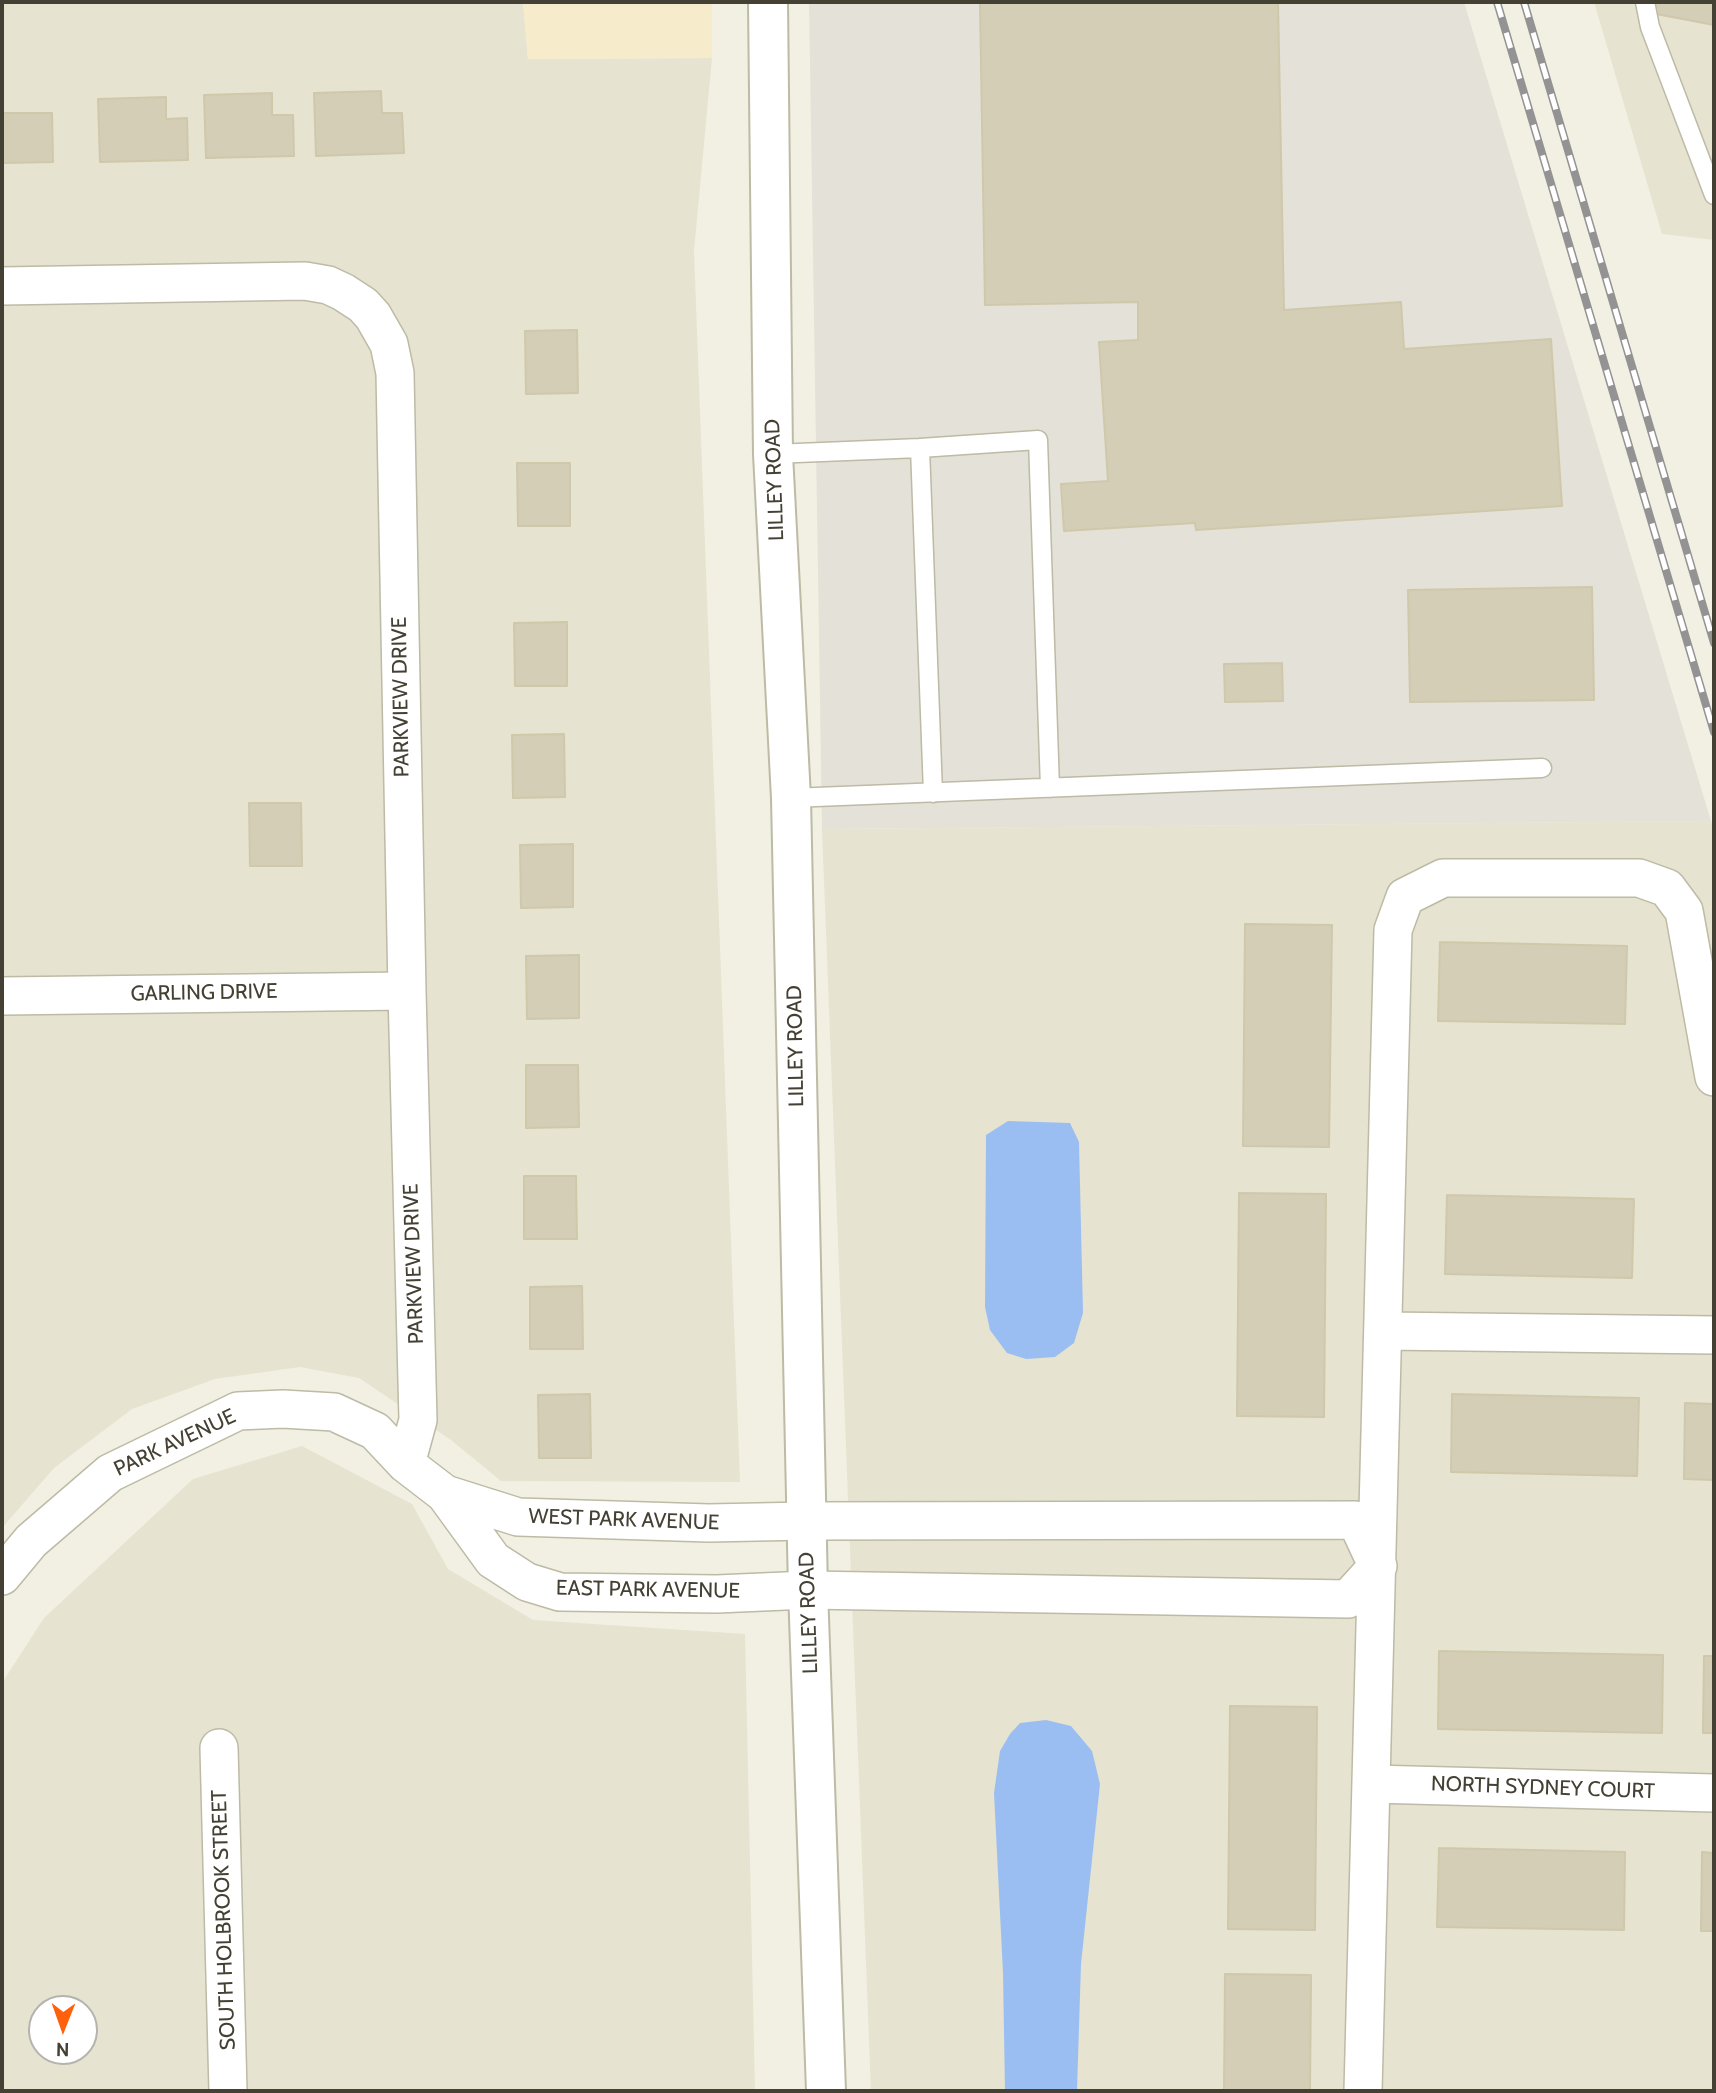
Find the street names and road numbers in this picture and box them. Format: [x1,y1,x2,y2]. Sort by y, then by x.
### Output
street label: LILLEY ROAD [760,419,790,541]
street label: PARKVIEW DRIVE [387,616,415,778]
street label: GARLING DRIVE [130,979,278,1007]
street label: LILLEY ROAD [782,985,810,1107]
street label: PARKVIEW DRIVE [399,1183,429,1345]
street label: PARK AVENUE [110,1404,240,1482]
street label: WEST PARK AVENUE [528,1504,720,1536]
street label: LILLEY ROAD [794,1552,824,1674]
street label: EAST PARK AVENUE [556,1576,740,1604]
street label: NORTH SYDNEY COURT [1431,1771,1655,1805]
street label: SOUTH HOLBROOK STREET [207,1789,241,2051]

